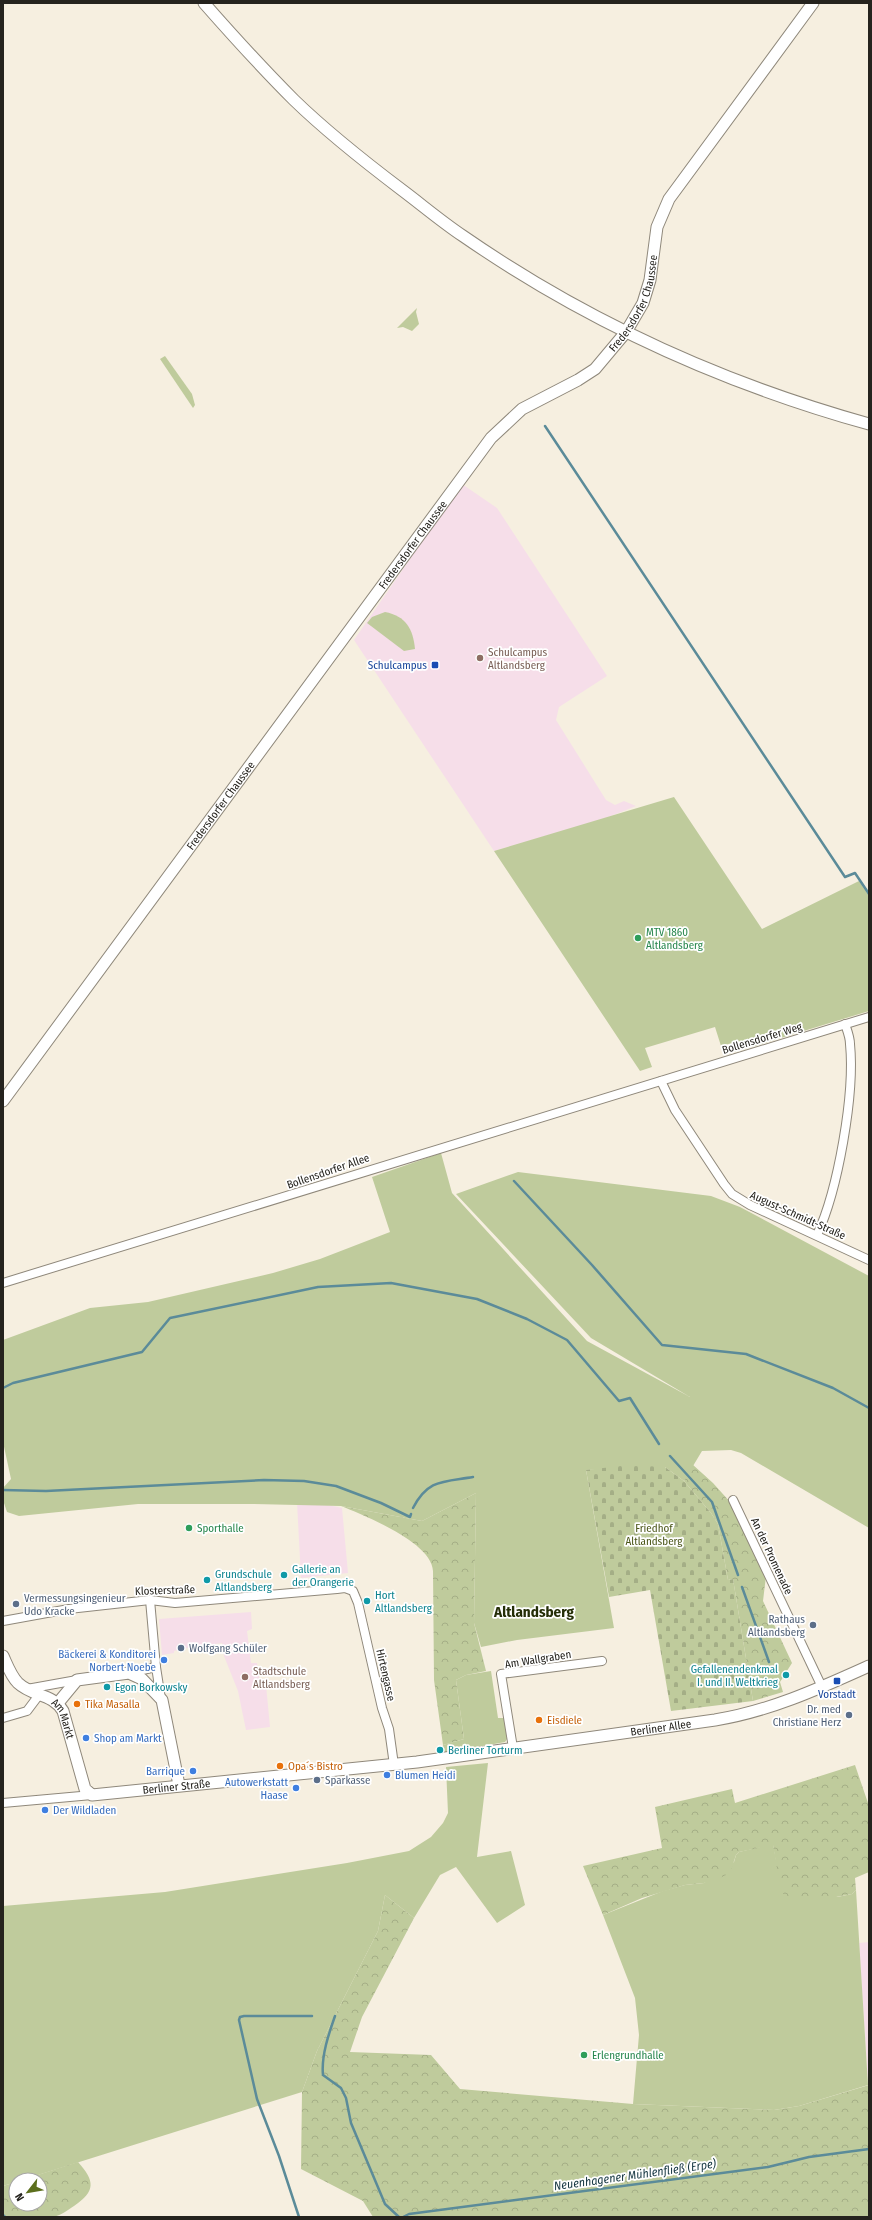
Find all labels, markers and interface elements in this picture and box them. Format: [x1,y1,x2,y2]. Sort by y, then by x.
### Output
street label: Fredersdorfer Chaussee [606,254,660,355]
street label: Fredersdorfer Chaussee [376,498,450,592]
place label: Schulcampus Altlandsberg [488,646,548,672]
marker: Schulcampus Altlandsberg [475,653,485,663]
place label: Schulcampus [368,659,427,672]
marker: Schulcampus [430,660,440,670]
street label: Fredersdorfer Chaussee [184,759,258,852]
place label: MTV 1860 Altlandsberg [646,926,704,952]
marker: MTV 1860 Altlandsberg [633,933,643,943]
street label: Bollensdorfer Weg [721,1020,804,1057]
street label: Bollensdorfer Allee [285,1151,371,1192]
street label: August-Schmidt-Straße [748,1189,847,1242]
street label: An der Promenade [748,1516,795,1597]
place label: Sporthalle [197,1522,244,1535]
park label: Friedhof Altlandsberg [626,1522,683,1548]
marker: Sporthalle [184,1523,194,1533]
place label: Gallerie an der Orangerie [292,1563,354,1589]
place label: Grundschule Altlandsberg [215,1568,273,1594]
marker: Gallerie an der Orangerie [279,1570,289,1580]
marker: Grundschule Altlandsberg [202,1575,212,1585]
street label: Klosterstraße [135,1583,195,1598]
place label: Hort Altlandsberg [375,1589,433,1615]
place label: Vermessungsingenieur Udo Kracke [24,1592,126,1618]
marker: Hort Altlandsberg [362,1596,372,1606]
marker: Vermessungsingenieur Udo Kracke [11,1599,21,1609]
district label: Altlandsberg [493,1603,575,1621]
place label: Rathaus Altlandsberg [748,1613,806,1639]
marker: Rathaus Altlandsberg [808,1620,818,1630]
place label: Wolfgang Schüler [189,1642,267,1655]
marker: Wolfgang Schüler [176,1643,186,1653]
place label: Bäckerei & Konditorei Norbert Noebe [58,1648,156,1674]
street label: Hirtengasse [373,1648,398,1702]
street label: Am Wallgraben [504,1648,572,1671]
marker: Bäckerei & Konditorei Norbert Noebe [159,1655,169,1665]
place label: Gefallenendenkmal I. und II. Weltkrieg [691,1663,779,1689]
place label: Stadtschule Altlandsberg [253,1665,311,1691]
marker: Gefallenendenkmal I. und II. Weltkrieg [781,1670,791,1680]
marker: Stadtschule Altlandsberg [240,1672,250,1682]
marker: Vorstadt [832,1676,842,1686]
place label: Egon Borkowsky [115,1681,188,1694]
marker: Egon Borkowsky [102,1682,112,1692]
place label: Vorstadt [818,1688,856,1701]
street label: Am Markt [49,1696,77,1741]
place label: Tika Masalla [85,1698,140,1711]
marker: Tika Masalla [72,1699,82,1709]
place label: Dr. med Christiane Herz [773,1703,842,1729]
marker: Dr. med Christiane Herz [844,1710,854,1720]
place label: Eisdiele [547,1714,582,1727]
marker: Eisdiele [534,1715,544,1725]
street label: Berliner Allee [630,1717,692,1739]
place label: Shop am Markt [94,1732,162,1745]
marker: Shop am Markt [81,1733,91,1743]
place label: Berliner Torturm [448,1744,522,1757]
marker: Berliner Torturm [435,1745,445,1755]
place label: Opa´s Bistro [288,1760,343,1773]
marker: Opa´s Bistro [275,1761,285,1771]
place label: Barrique [146,1765,185,1778]
marker: Barrique [188,1766,198,1776]
place label: Blumen Heidi [395,1769,456,1782]
marker: Blumen Heidi [382,1770,392,1780]
place label: Sparkasse [325,1774,370,1787]
marker: Sparkasse [312,1775,322,1785]
place label: Autowerkstatt Haase [225,1776,288,1802]
street label: Berliner Straße [142,1777,211,1797]
marker: Autowerkstatt Haase [291,1783,301,1793]
place label: Der Wildladen [53,1804,116,1817]
marker: Der Wildladen [40,1805,50,1815]
place label: Erlengrundhalle [592,2049,664,2062]
marker: Erlengrundhalle [579,2050,589,2060]
water label: Neuenhagener Mühlenfließ (Erpe) [553,2156,717,2193]
north arrow [8,2172,48,2212]
text: N [13,2191,27,2203]

